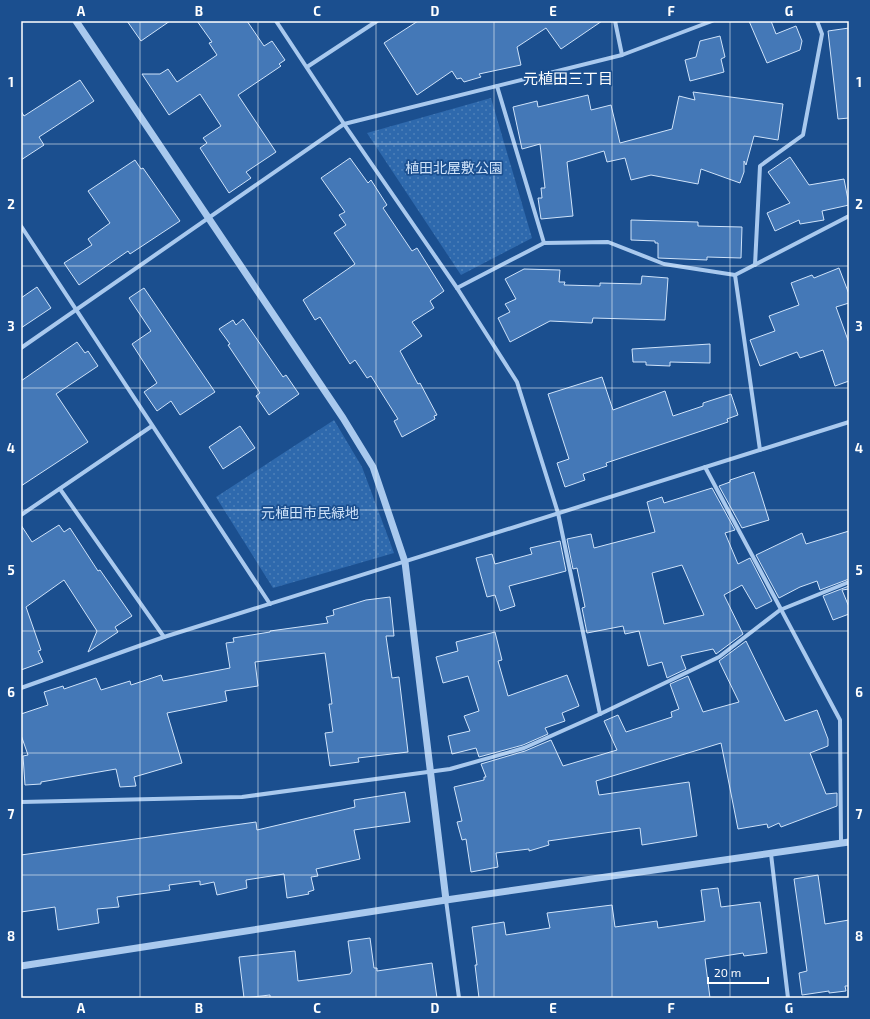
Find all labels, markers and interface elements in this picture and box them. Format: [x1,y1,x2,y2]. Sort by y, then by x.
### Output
text: A [77,3,86,19]
text: B [195,3,203,19]
text: C [313,3,321,19]
text: D [431,3,440,19]
text: E [549,3,557,19]
text: F [667,3,675,19]
text: G [785,3,793,19]
district label: 元植田三丁目 [523,69,613,87]
text: 1 [8,74,14,90]
text: 1 [856,74,862,90]
park label: 植田北屋敷公園 [405,159,503,176]
text: 2 [7,196,15,212]
text: 2 [855,196,863,212]
text: 3 [7,318,15,334]
text: 3 [855,318,863,334]
text: 4 [7,440,15,456]
text: 4 [855,440,863,456]
park label: 元植田市民緑地 [261,504,359,521]
text: 5 [7,562,15,578]
text: 5 [855,562,863,578]
text: 6 [7,684,15,700]
text: 6 [855,684,863,700]
text: 7 [8,806,15,822]
text: 7 [856,806,863,822]
text: 8 [7,928,15,944]
text: 8 [855,928,863,944]
scale bar [708,959,768,985]
text: 20 m [714,965,741,979]
text: A [77,1000,86,1016]
text: B [195,1000,203,1016]
text: C [313,1000,321,1016]
text: D [431,1000,440,1016]
text: E [549,1000,557,1016]
text: F [667,1000,675,1016]
text: G [785,1000,793,1016]

